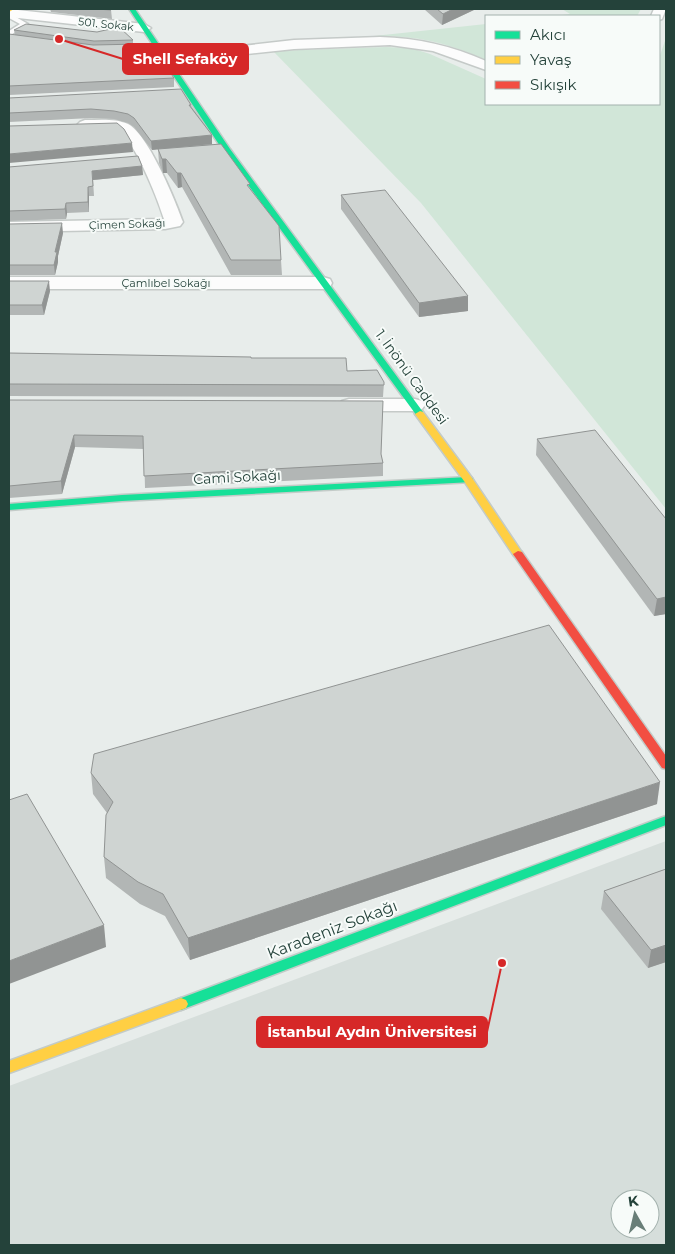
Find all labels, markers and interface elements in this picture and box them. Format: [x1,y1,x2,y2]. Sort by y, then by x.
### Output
street label: 501. Sokak [77,14,135,34]
legend [485,15,660,105]
text: Akıcı [530,25,566,44]
callout: Shell Sefaköy [123,44,248,74]
text: Shell Sefaköy [133,49,238,68]
text: Yavaş [530,50,571,69]
text: Sıkışık [530,75,577,94]
street label: Çimen Sokağı [89,216,165,232]
street label: Çamlıbel Sokağı [122,276,210,290]
street label: 1. İnönü Caddesi [372,326,452,428]
street label: Cami Sokağı [193,466,281,488]
street label: Karadeniz Sokağı [264,896,400,963]
callout: İstanbul Aydın Üniversitesi [257,1017,487,1047]
text: İstanbul Aydın Üniversitesi [267,1022,477,1041]
north arrow [610,1189,660,1239]
text: K [627,1191,640,1211]

